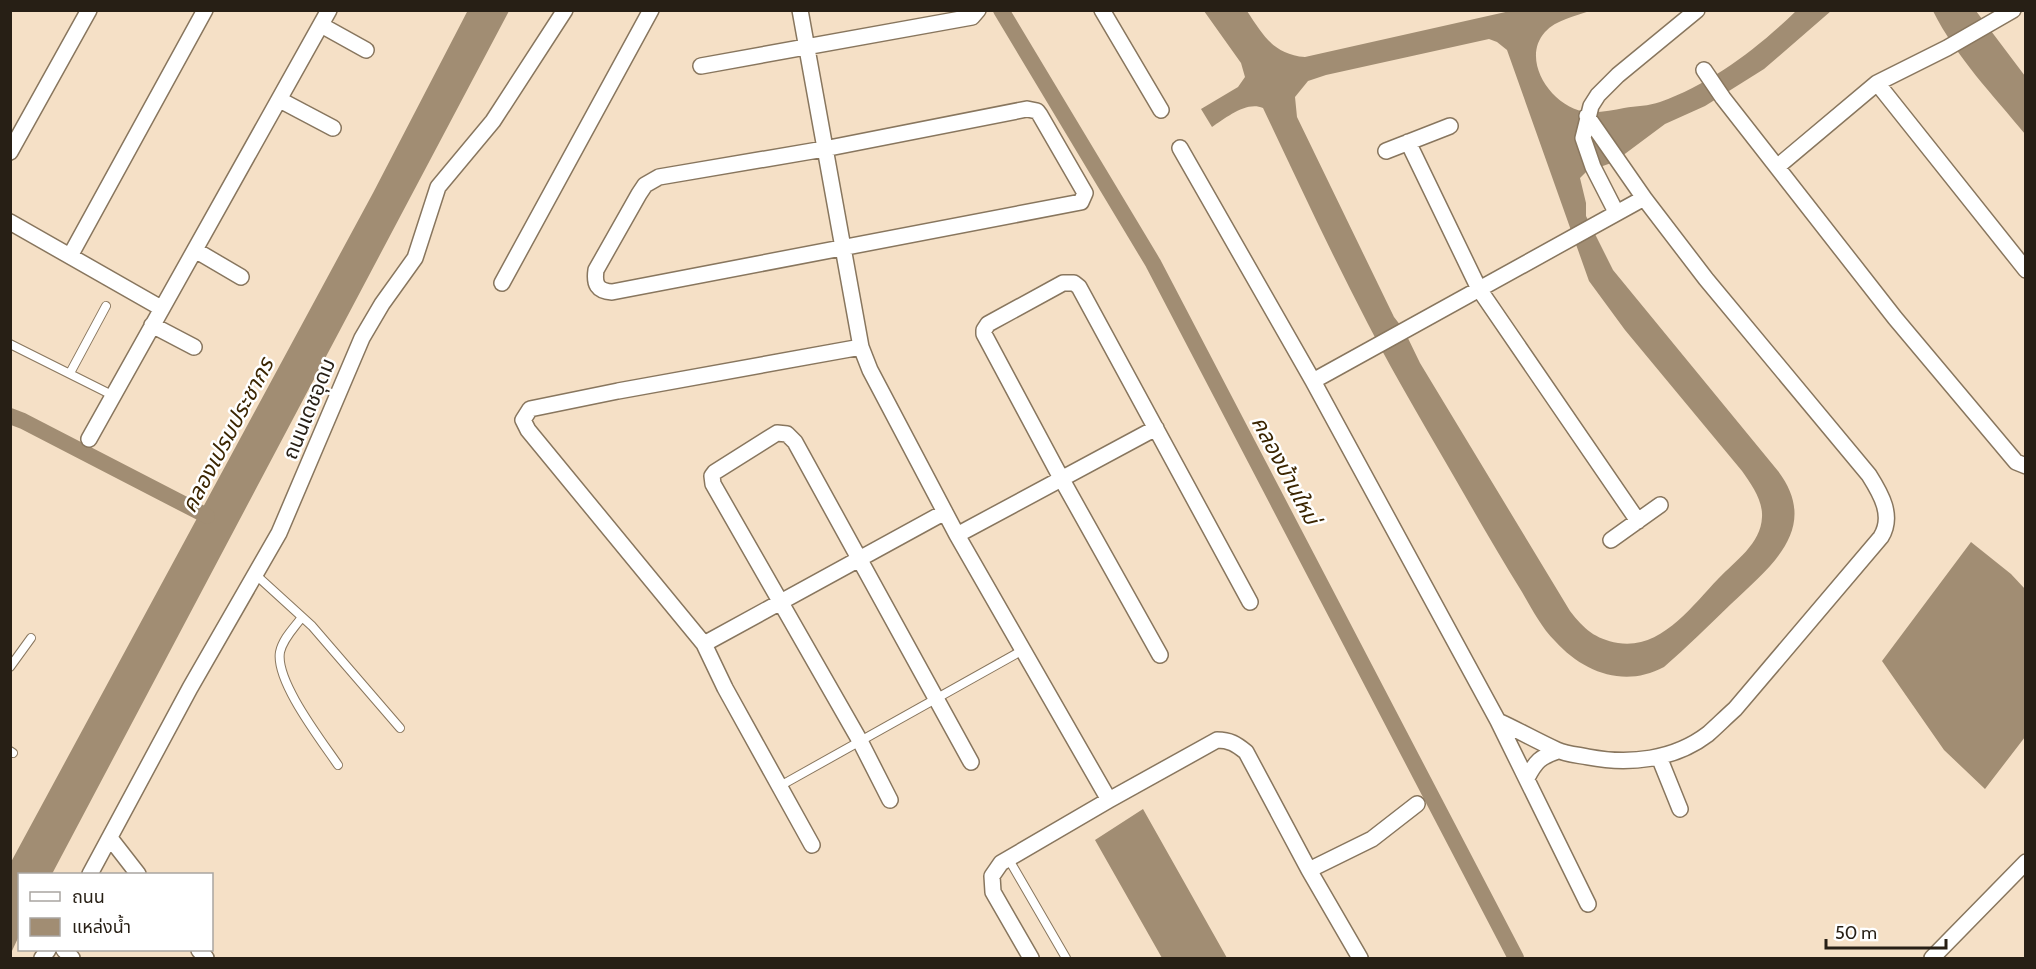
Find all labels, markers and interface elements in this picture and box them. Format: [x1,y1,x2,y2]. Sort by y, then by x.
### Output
water label: คลองเปรมประชากร [175,352,281,517]
street label: ถนนเดชอุดม [277,355,341,463]
water label: คลองบ้านใหม่ [1246,411,1327,532]
legend [18,873,213,951]
text: ถนน [72,886,105,908]
scale bar [1826,912,1946,950]
text: แหล่งน้ำ [72,914,131,938]
text: 50 m [1835,922,1877,944]

